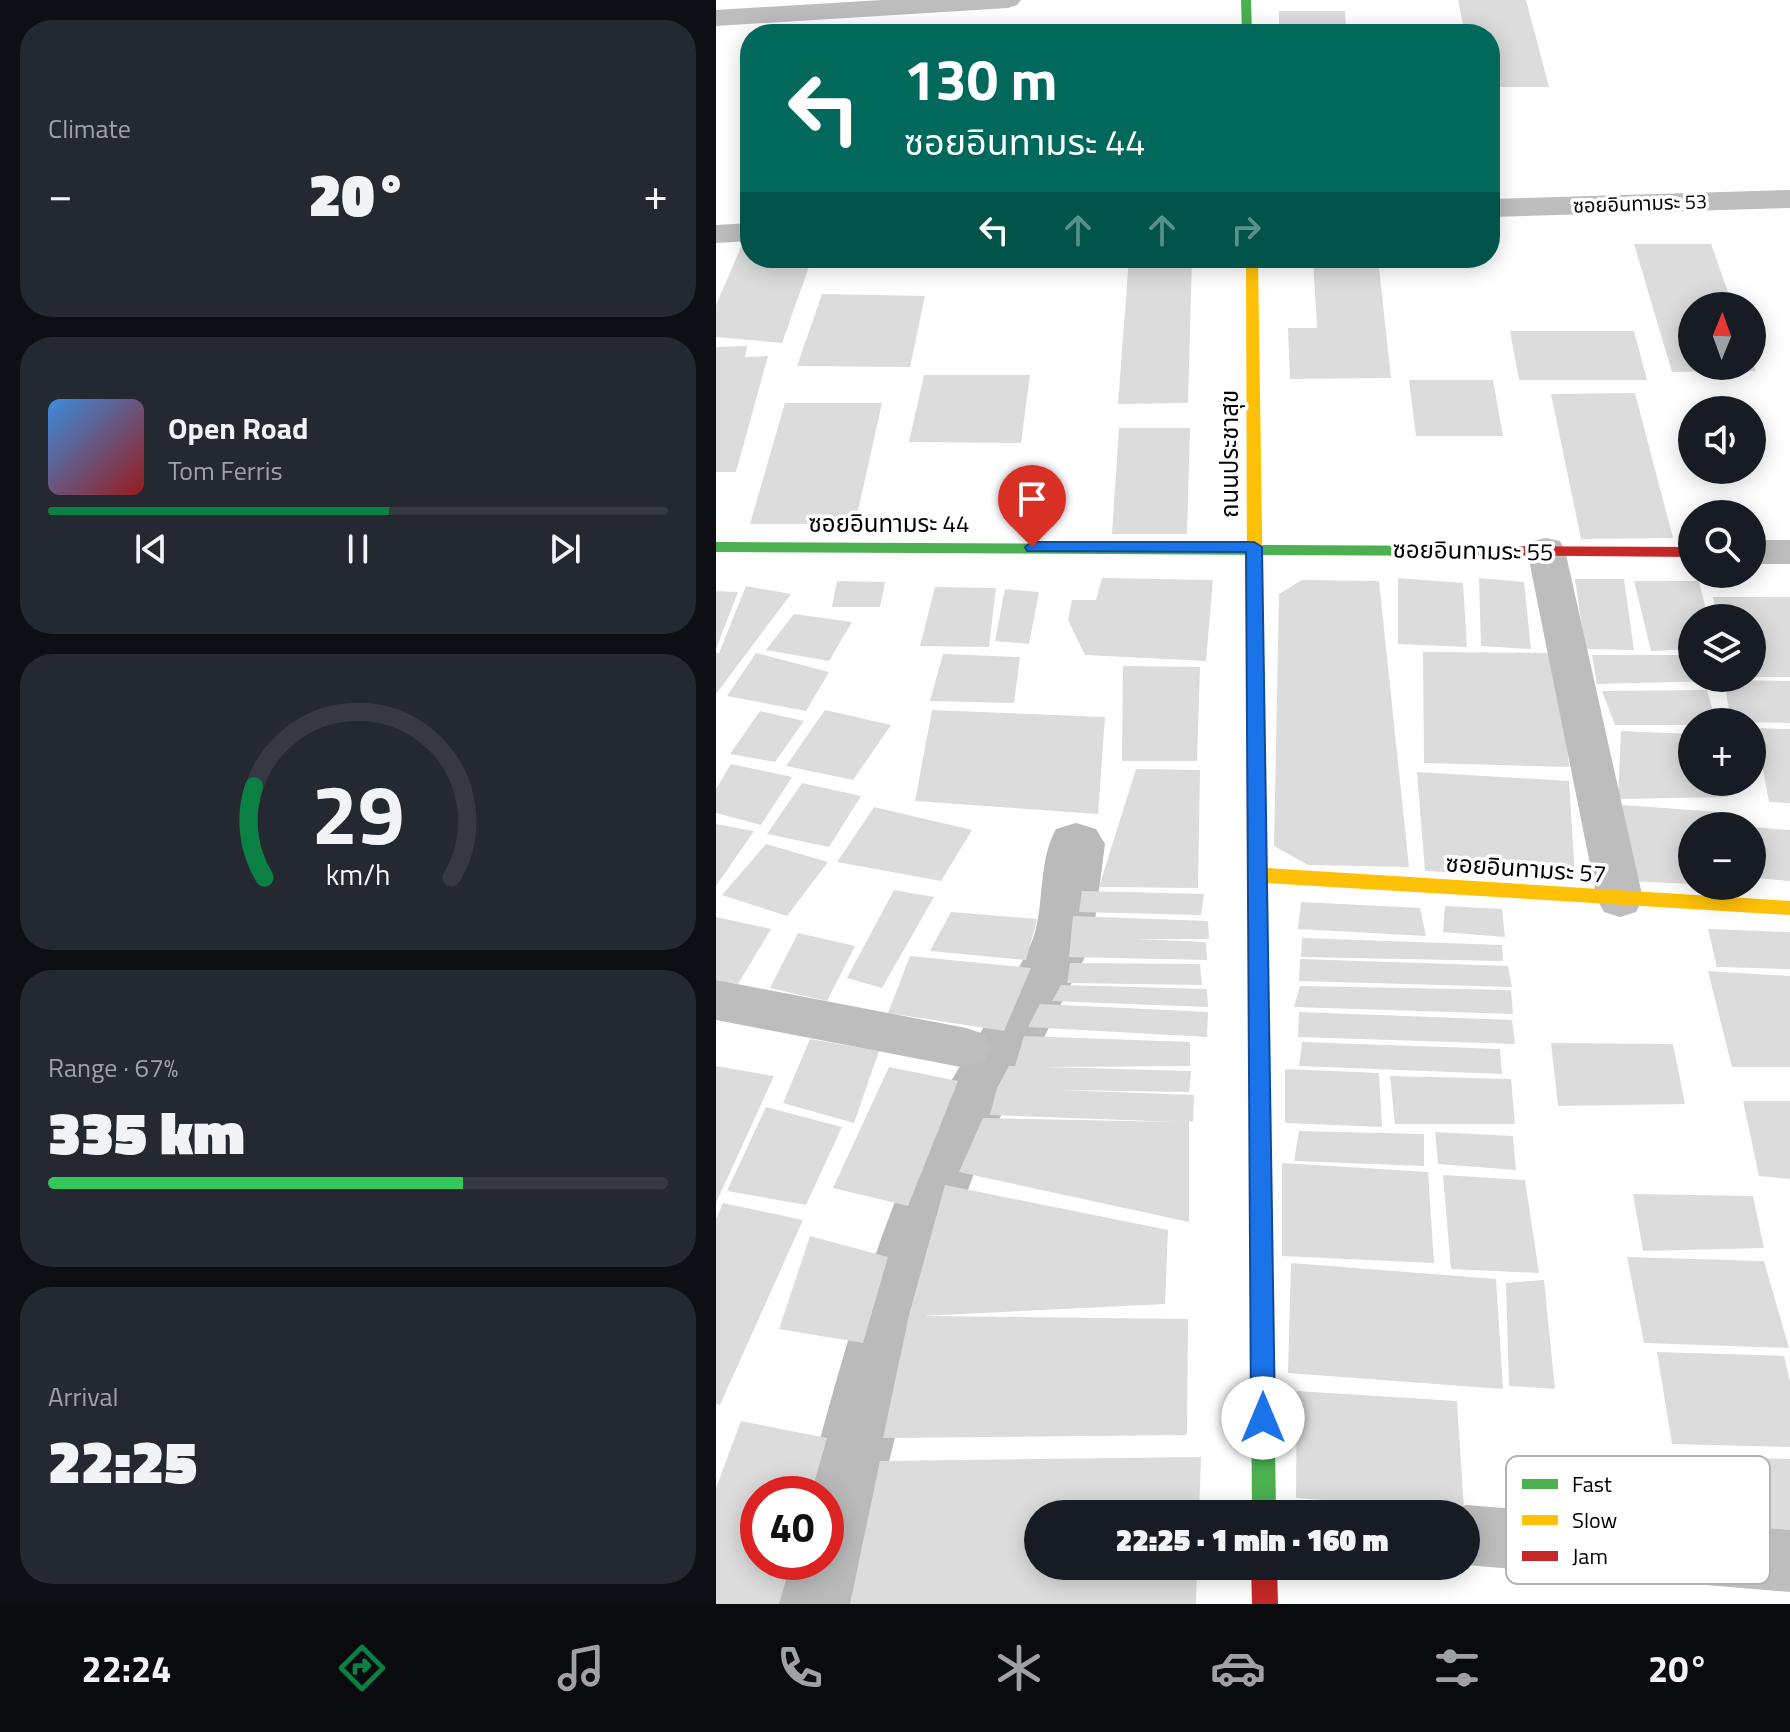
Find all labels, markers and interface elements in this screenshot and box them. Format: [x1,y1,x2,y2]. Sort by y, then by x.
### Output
text: 130 m [904,37,1057,122]
icon: left [772,56,876,160]
text: Climate [48,109,131,148]
text: ซอยอินทามระ 44 [904,114,1145,169]
text: 20° [309,148,408,239]
text: − [48,160,73,227]
text: + [643,160,668,227]
street label: ซอยอินทามระ 53 [1572,185,1708,221]
icon: left [972,208,1016,252]
icon: ahead [1056,208,1100,252]
icon: ahead [1140,208,1184,252]
icon: right [1224,208,1268,252]
north arrow [1678,292,1766,380]
map controls [1678,292,1766,900]
street label: ถนนประชาสุข [1211,390,1247,518]
button: sound [1678,396,1766,484]
text: Open Road [168,405,309,451]
text: Tom Ferris [168,451,283,490]
pin [998,465,1066,547]
icon: arrive [1010,477,1054,521]
button: search [1678,500,1766,588]
street label: ซอยอินทามระ 44 [809,505,969,541]
icon: previous [129,527,173,571]
icon: pause [336,527,380,571]
icon: next [543,527,587,571]
street label: ซอยอินทามระ 55 [1392,531,1554,569]
button: layers [1678,604,1766,692]
button: + [1678,708,1766,796]
text: 29 [311,750,405,876]
button: − [1678,812,1766,900]
street label: ซอยอินทามระ 57 [1444,844,1608,892]
text: km/h [326,853,390,896]
text: Range · 67% [48,1048,178,1087]
text: 335 km [48,1086,245,1177]
position arrow [1221,1376,1305,1460]
text: Arrival [48,1377,119,1416]
text: 22:25 [48,1415,197,1506]
legend [1506,1456,1770,1584]
text: Fast [1572,1467,1612,1501]
speed limit sign: 40 [740,1476,844,1580]
text: Slow [1572,1503,1618,1537]
text: 22:25 · 1 min · 160 m [1116,1517,1388,1563]
text: Jam [1572,1539,1608,1573]
icon: directions [334,1640,390,1696]
icon: music [553,1640,609,1696]
icon: phone [772,1640,828,1696]
icon: climate [991,1640,1047,1696]
icon: car [1210,1640,1266,1696]
icon: filters [1429,1640,1485,1696]
text: 22:24 [81,1641,171,1696]
text: 20° [1648,1641,1708,1696]

